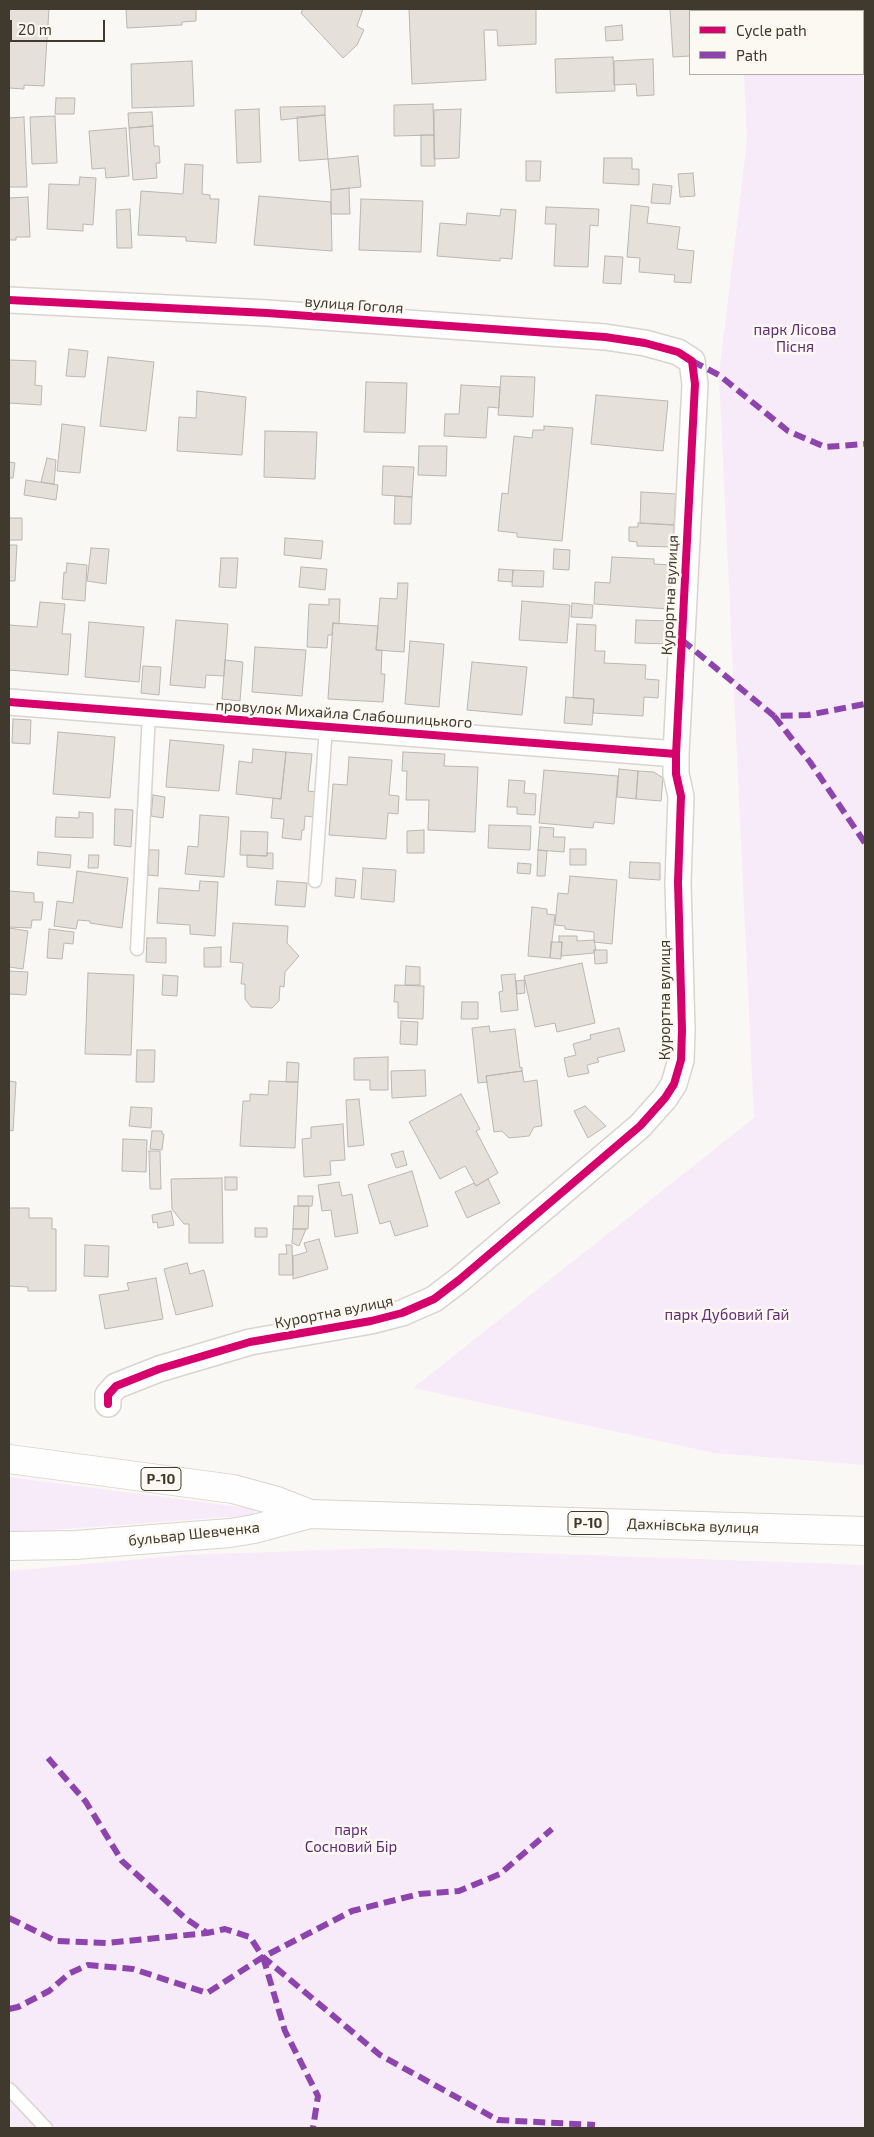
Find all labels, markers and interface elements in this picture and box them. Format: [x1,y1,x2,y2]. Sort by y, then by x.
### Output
scale bar [12,10,108,42]
legend [689,10,864,75]
text: 20 m [18,20,52,38]
text: Cycle path [736,21,807,39]
text: Path [736,46,767,64]
street label: вулиця Гоголя [304,293,404,317]
park label: парк Лісова Пісня [754,321,836,356]
street label: Курортна вулиця [658,534,682,656]
street label: провулок Михайла Слабошпицького [215,696,473,732]
street label: Курортна вулиця [656,940,674,1060]
street label: Курортна вулиця [273,1292,395,1332]
park label: парк Дубовий Гай [665,1306,789,1324]
road number: Р-10 [141,1468,181,1490]
road number: Р-10 [568,1512,608,1535]
street label: Дахнівська вулиця [627,1515,759,1537]
street label: бульвар Шевченка [127,1518,261,1550]
park label: парк Сосновий Бір [305,1821,397,1856]

